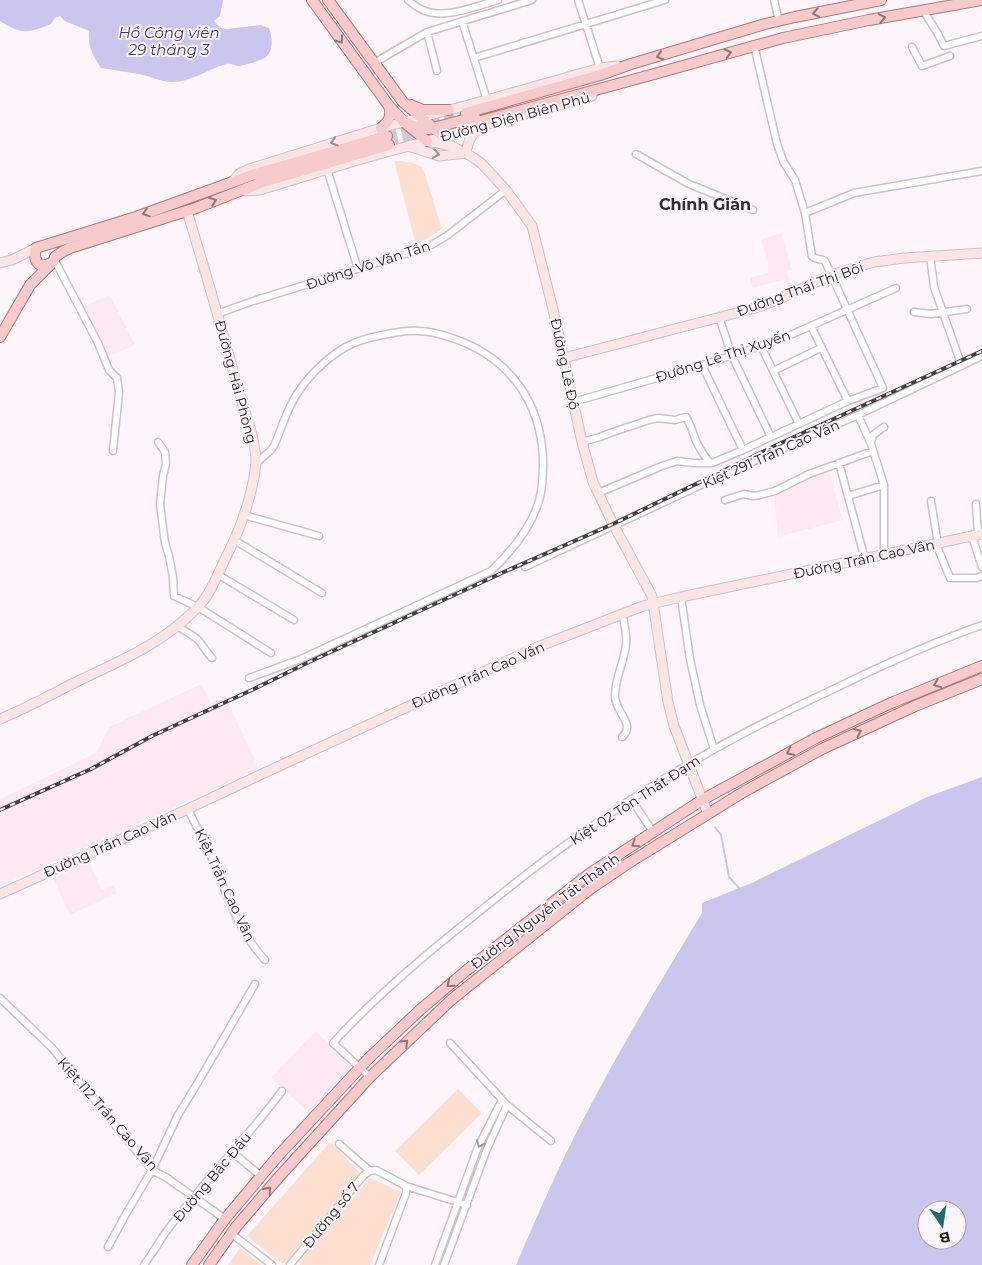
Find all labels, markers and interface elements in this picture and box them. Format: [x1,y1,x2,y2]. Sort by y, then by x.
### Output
one-way arrow [812,7,821,17]
one-way arrow [877,13,886,23]
water label: Hồ Công viên 29 tháng 3 [118,23,220,59]
one-way arrow [334,34,343,43]
one-way arrow [723,48,732,59]
one-way arrow [656,50,664,60]
street label: Đường Điện Biên Phủ [438,88,592,146]
one-way arrow [331,137,339,147]
one-way arrow [433,148,441,159]
district label: Chính Gián [659,195,751,214]
one-way arrow [208,197,217,207]
one-way arrow [143,207,151,217]
street label: Đường Võ Văn Tần [304,236,432,294]
street label: Đường Thái Thị Bôi [734,258,866,320]
street label: Đường Lê Độ [547,317,584,412]
street label: Đường Hải Phòng [211,318,261,446]
street label: Đường Lê Thị Xuyến [653,326,793,386]
street label: Kiệt 291 Trần Cao Vân [700,416,842,492]
street label: Đường Trần Cao Vân [792,535,936,583]
street label: Đường Trần Cao Vân [409,638,547,712]
one-way arrow [933,677,942,688]
one-way arrow [853,728,862,739]
one-way arrow [786,746,795,756]
street label: Kiệt 02 Tôn Thất Đạm [567,751,703,849]
street label: Đường Trần Cao Vân [41,807,179,881]
street label: Kiệt Trần Cao Vân [191,825,259,945]
one-way arrow [631,838,640,847]
street label: Đường Nguyễn Tất Thành [467,849,623,973]
one-way arrow [446,979,455,988]
one-way arrow [399,1040,408,1049]
street label: Kiệt 112 Trần Cao Vân [54,1053,162,1175]
street label: Đường Bắc Đẩu [169,1128,255,1226]
one-way arrow [476,1139,487,1148]
street label: Đường số 7 [299,1178,363,1252]
one-way arrow [262,1187,271,1196]
north arrow [917,1200,967,1250]
text: B [937,1228,952,1248]

